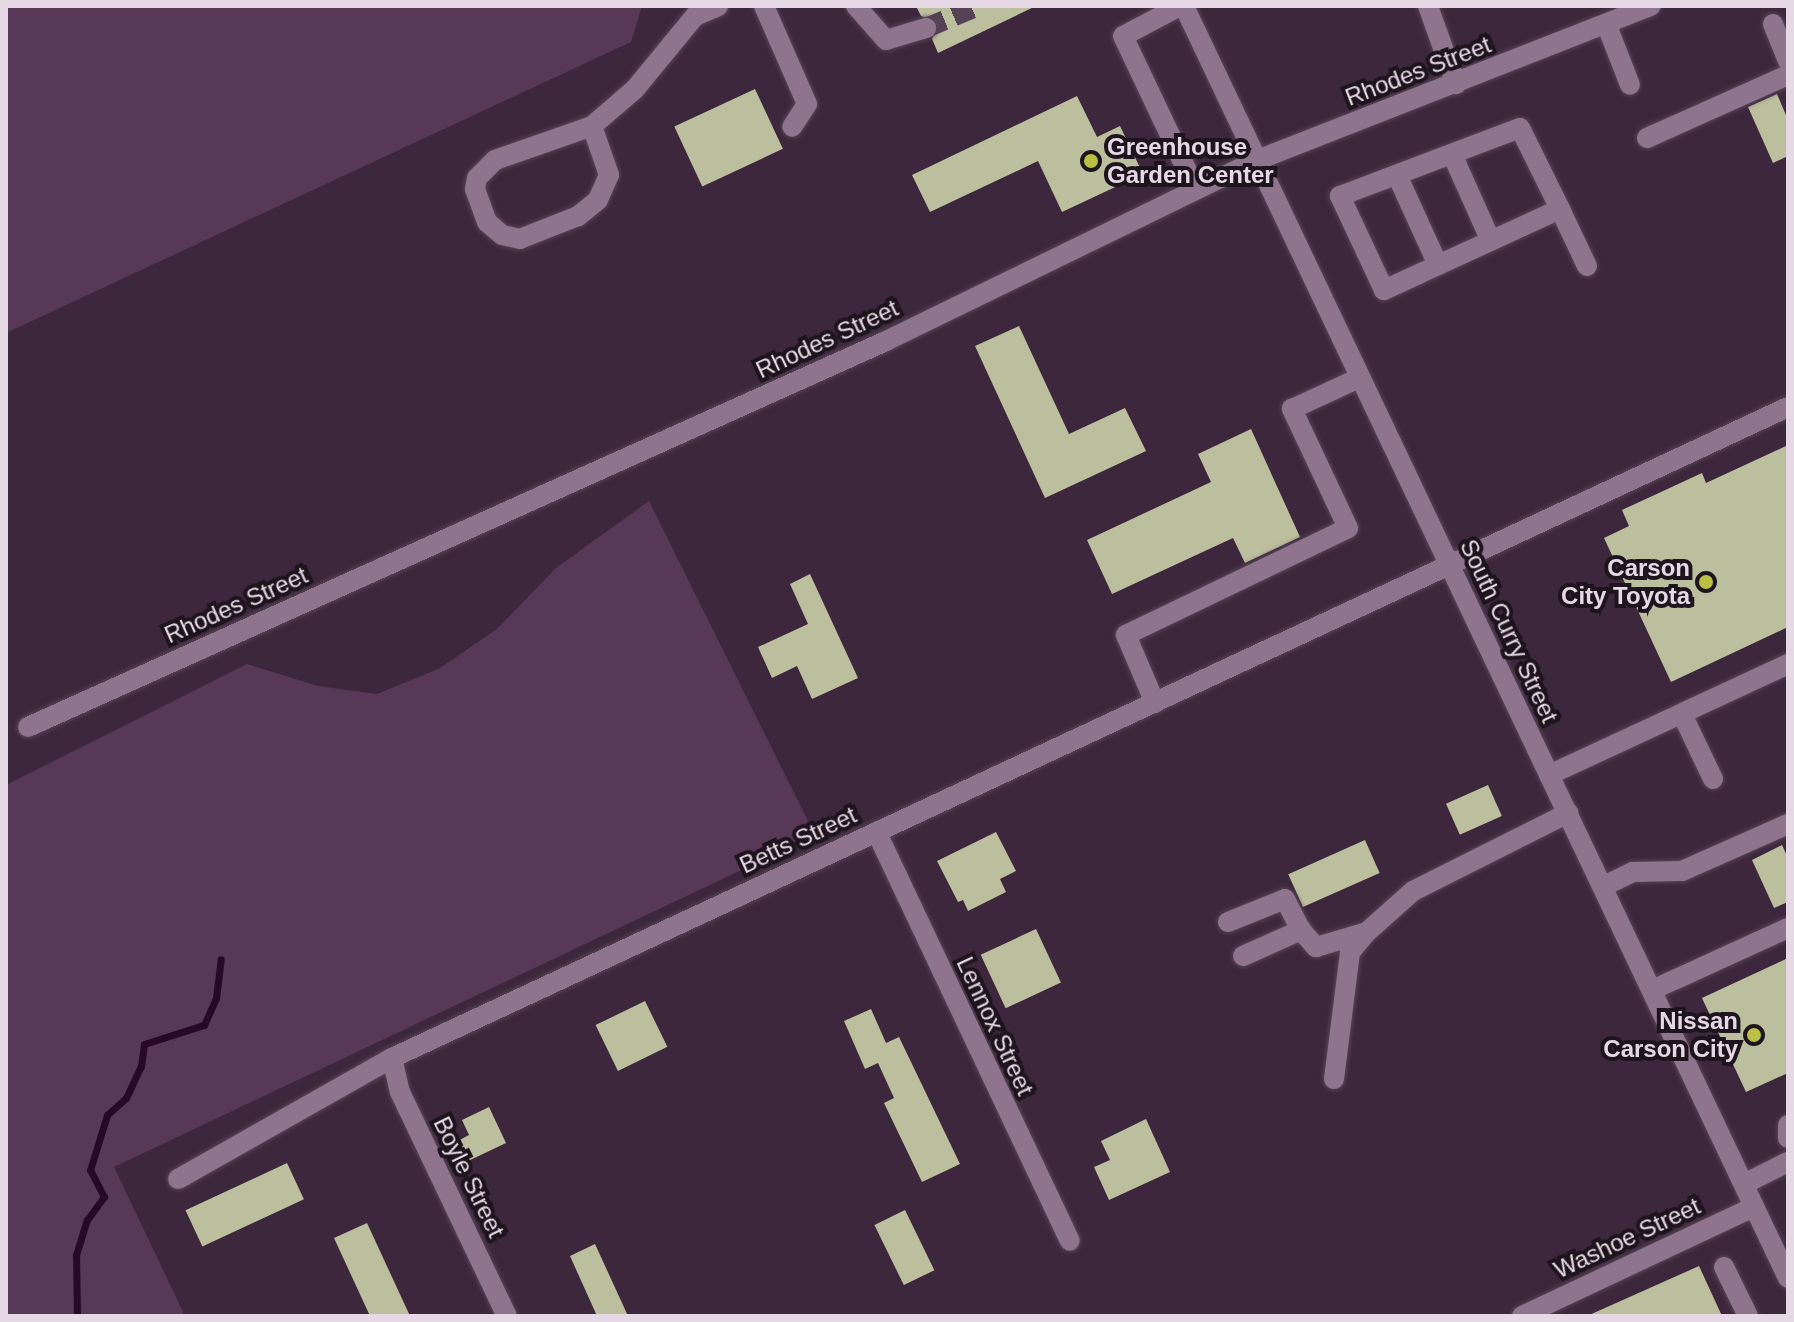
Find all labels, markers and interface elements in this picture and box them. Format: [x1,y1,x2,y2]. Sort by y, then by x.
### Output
street label: Rhodes Street [1341,30,1495,112]
place label: Greenhouse Garden Center [1107,133,1274,189]
marker: Greenhouse Garden Center [1082,152,1100,170]
street label: Rhodes Street [751,294,903,384]
street label: South Curry Street [1454,535,1564,727]
place label: Carson City Toyota [1561,554,1690,610]
street label: Rhodes Street [160,561,312,649]
marker: Carson City Toyota [1697,573,1715,591]
street label: Betts Street [735,800,861,880]
street label: Lennox Street [950,952,1040,1100]
place label: Nissan Carson City [1603,1007,1738,1063]
marker: Nissan Carson City [1745,1026,1763,1044]
street label: Boyle Street [427,1112,511,1242]
street label: Washoe Street [1549,1192,1705,1284]

